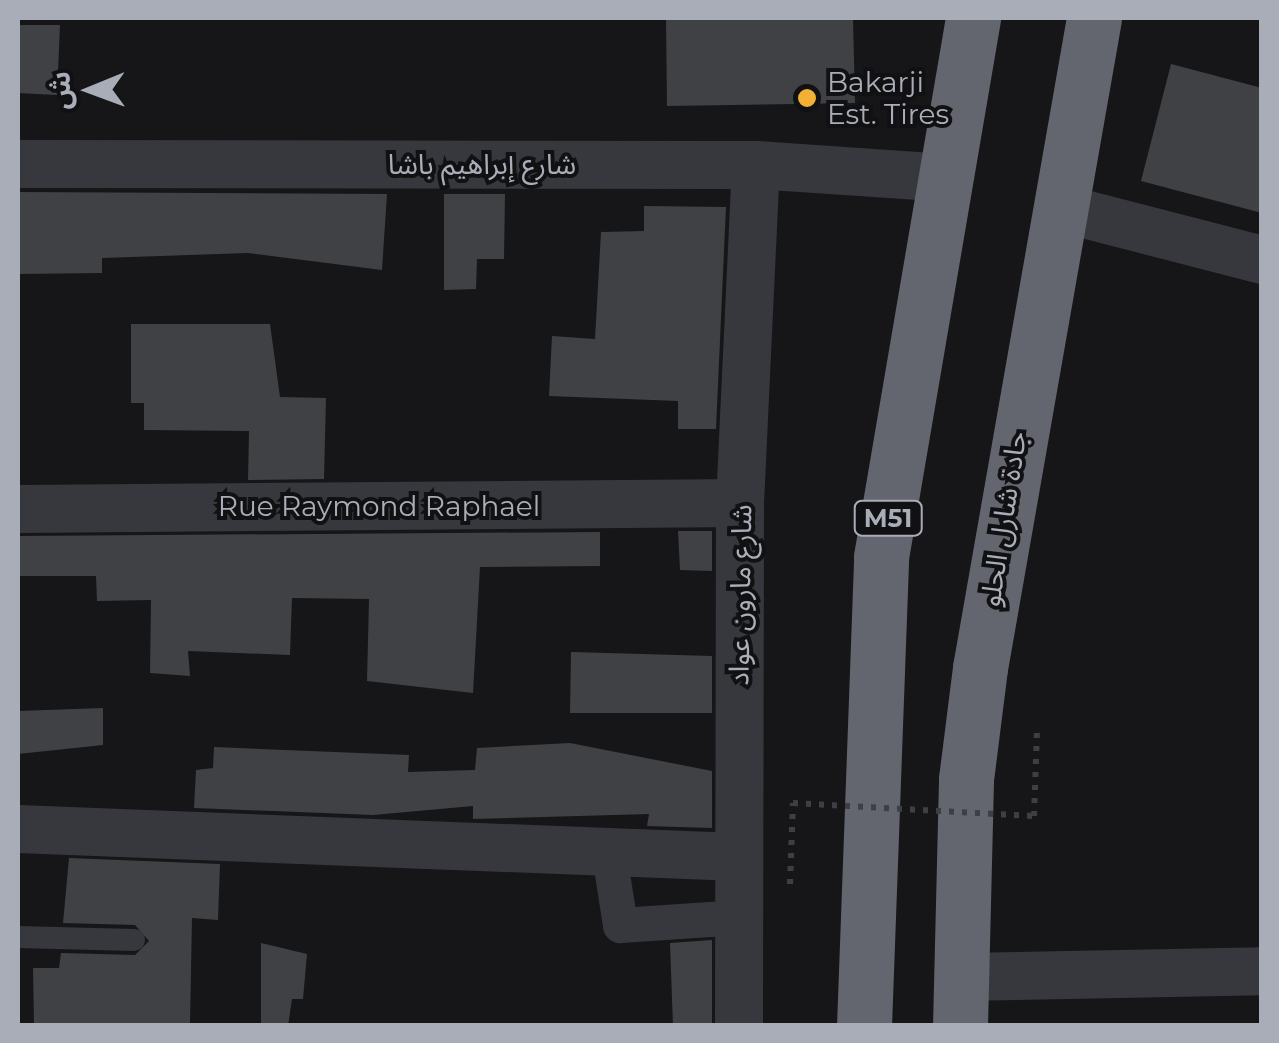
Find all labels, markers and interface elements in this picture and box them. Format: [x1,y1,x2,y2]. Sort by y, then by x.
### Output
north arrow [40,40,140,140]
place label: Bakarji Est. Tires [827,65,949,131]
text: ش [43,71,77,110]
marker: Bakarji Est. Tires [796,87,818,109]
street label: شارع إبراهيم باشا [388,147,576,181]
street label: جادة شارل الحلو [973,429,1033,609]
street label: Rue Raymond Raphael [218,489,540,523]
road number: M51 [853,498,923,538]
street label: شارع مارون عواد [722,504,758,686]

